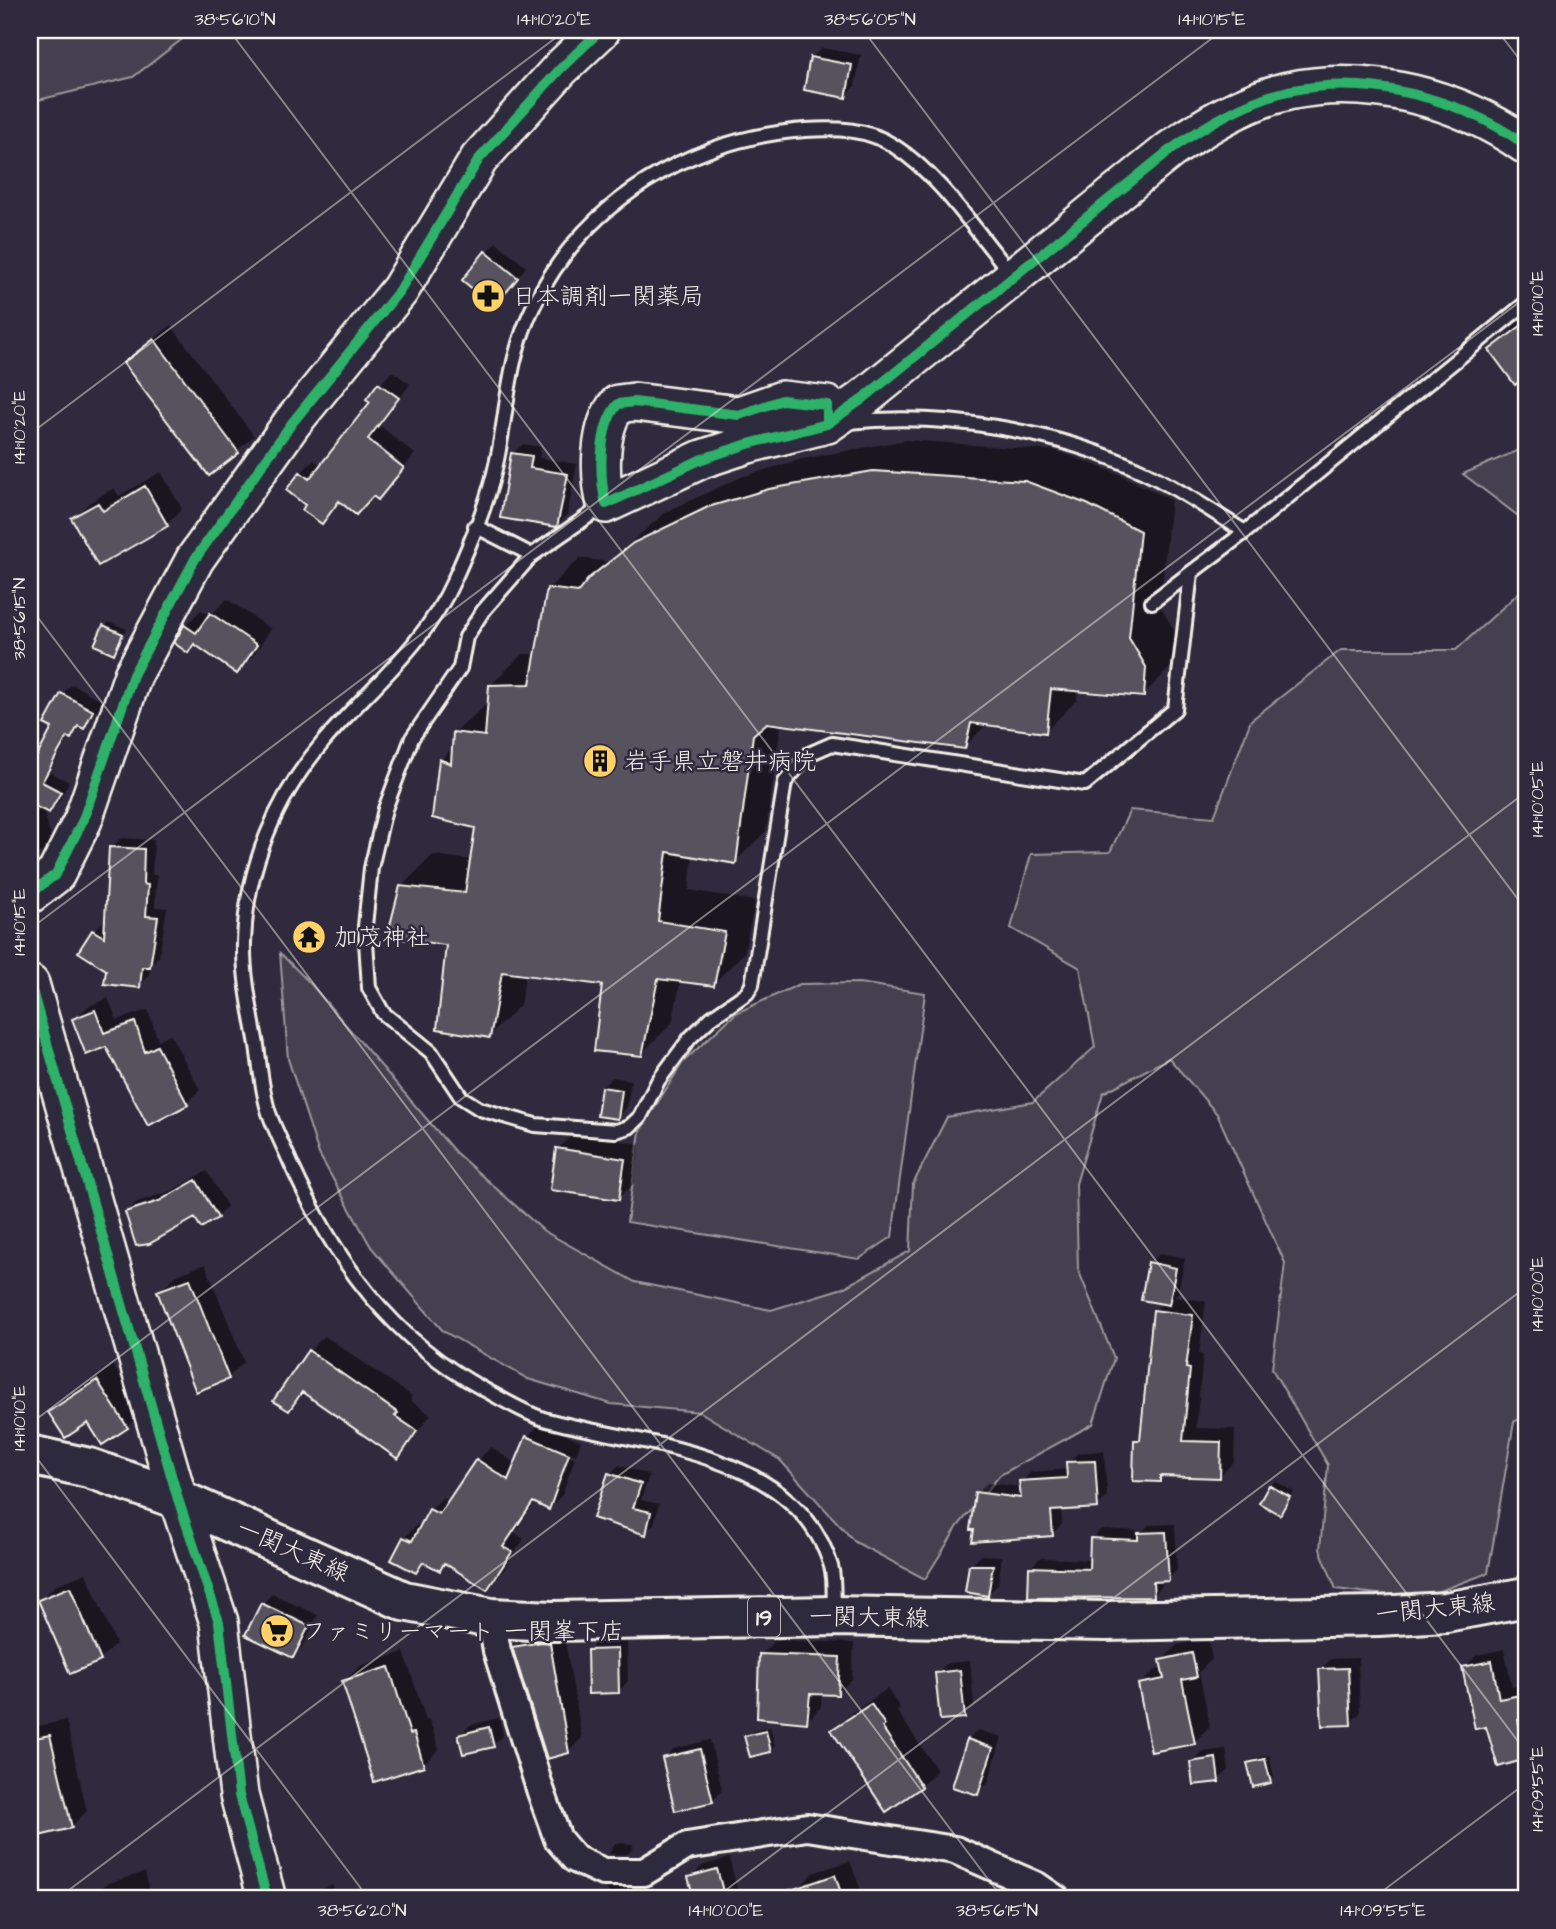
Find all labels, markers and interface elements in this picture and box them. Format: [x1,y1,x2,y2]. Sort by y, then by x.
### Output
text: 38°56'10"N [195,7,275,32]
text: 141°10'20"E [517,7,591,32]
text: 38°56'05"N [824,7,916,32]
text: 141°10'15"E [1178,7,1246,32]
text: 141°10'10"E [1525,270,1550,336]
pharmacy icon: 日本調剤一関薬局 [469,277,507,315]
place label: 日本調剤一関薬局 [512,280,704,314]
text: 141°10'20"E [7,390,32,464]
text: 38°56'15"N [7,578,32,660]
building icon: 岩手県立磐井病院 [581,742,619,780]
place label: 岩手県立磐井病院 [624,745,816,779]
text: 141°10'05"E [1525,760,1550,837]
text: 141°10'15"E [7,888,32,956]
temple icon: 加茂神社 [290,918,328,956]
place label: 加茂神社 [334,921,430,955]
text: 141°10'00"E [1525,1256,1550,1332]
text: 141°10'10"E [7,1385,32,1451]
street label: 一関大東線 [231,1511,354,1591]
street label: 一関大東線 [1374,1586,1497,1632]
road number: 19 [748,1598,780,1636]
street label: 一関大東線 [809,1600,929,1636]
supermarket icon: ファミリーマート 一関峯下店 [258,1612,296,1650]
place label: ファミリーマート 一関峯下店 [302,1615,624,1649]
text: 141°09'55"E [1525,1746,1550,1832]
text: 38°56'20"N [318,1898,406,1923]
text: 141°10'00"E [688,1898,764,1923]
text: 38°56'15"N [956,1898,1038,1923]
text: 141°09'55"E [1340,1898,1426,1923]

